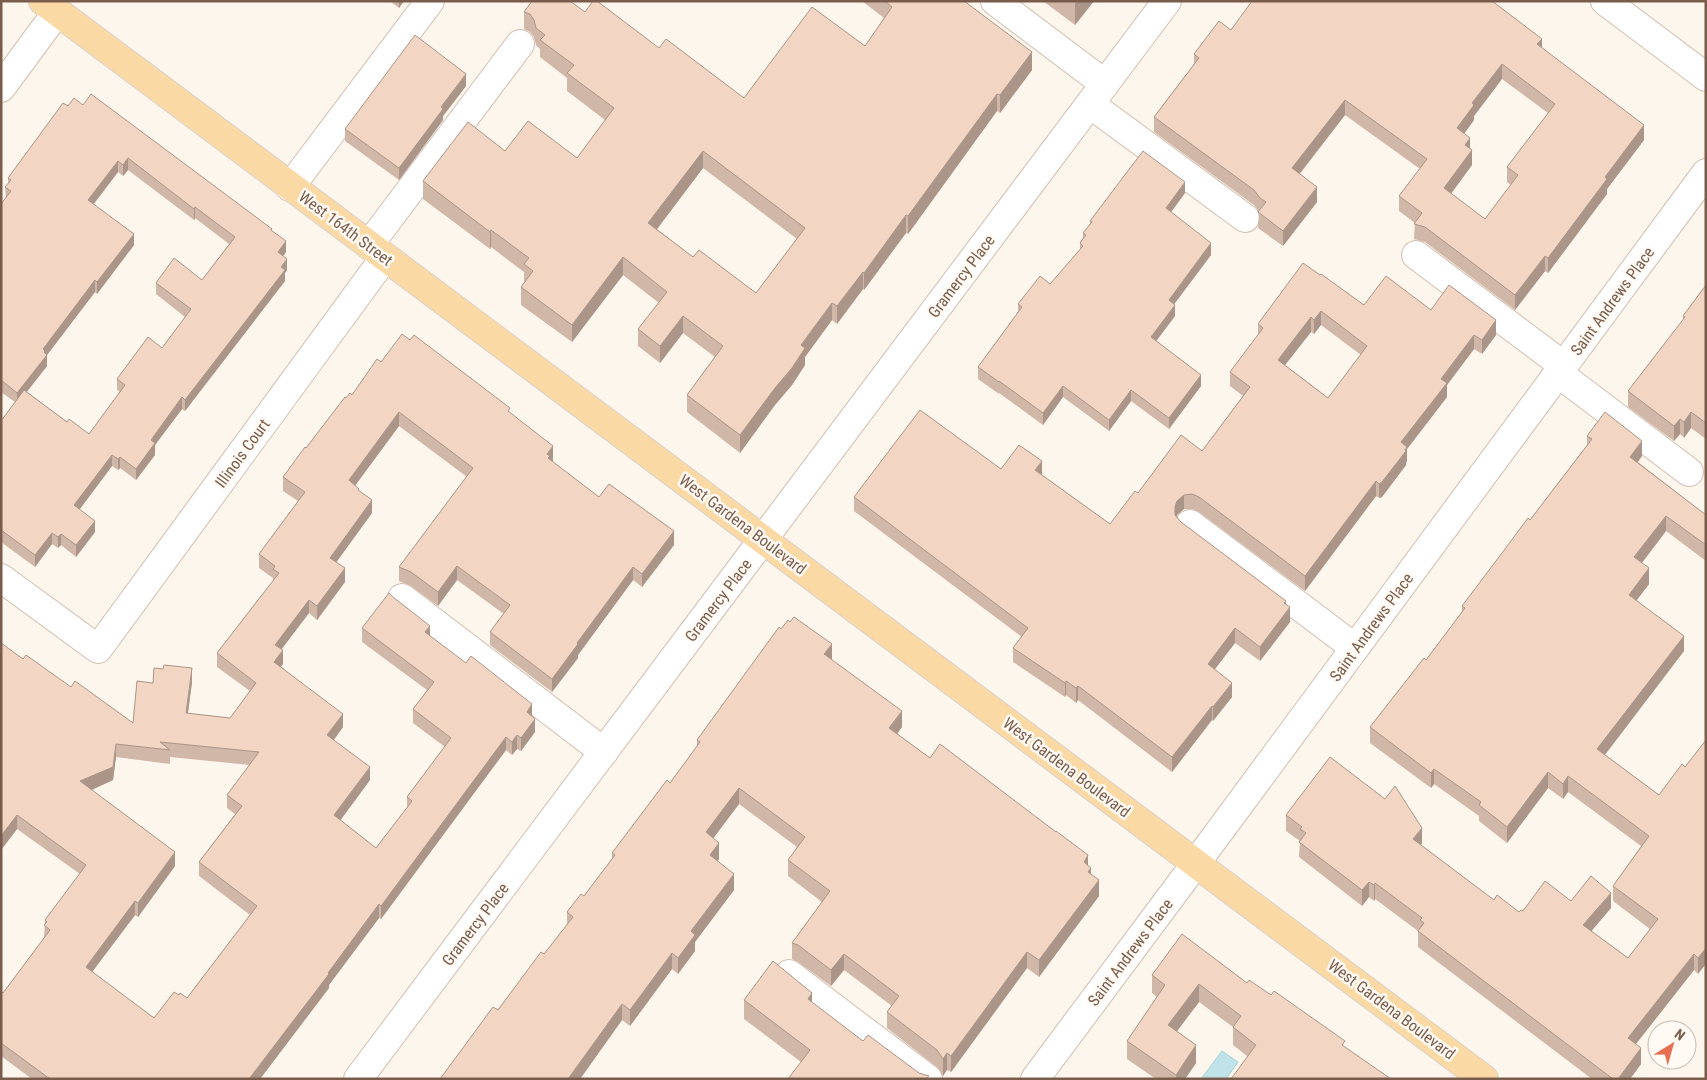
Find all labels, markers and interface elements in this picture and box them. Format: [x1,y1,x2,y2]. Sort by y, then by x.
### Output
street label: West 164th Street [295,187,397,270]
street label: Gramercy Place [924,231,999,321]
street label: Saint Andrews Place [1567,243,1658,359]
street label: Illinois Court [211,415,274,491]
street label: West Gardena Boulevard [675,470,810,578]
street label: Gramercy Place [681,555,756,645]
street label: Saint Andrews Place [1326,569,1417,685]
street label: West Gardena Boulevard [999,713,1134,821]
street label: Gramercy Place [438,879,513,969]
street label: Saint Andrews Place [1084,895,1177,1010]
street label: West Gardena Boulevard [1324,955,1459,1063]
north arrow [1647,1020,1697,1070]
text: N [1672,1026,1688,1044]

